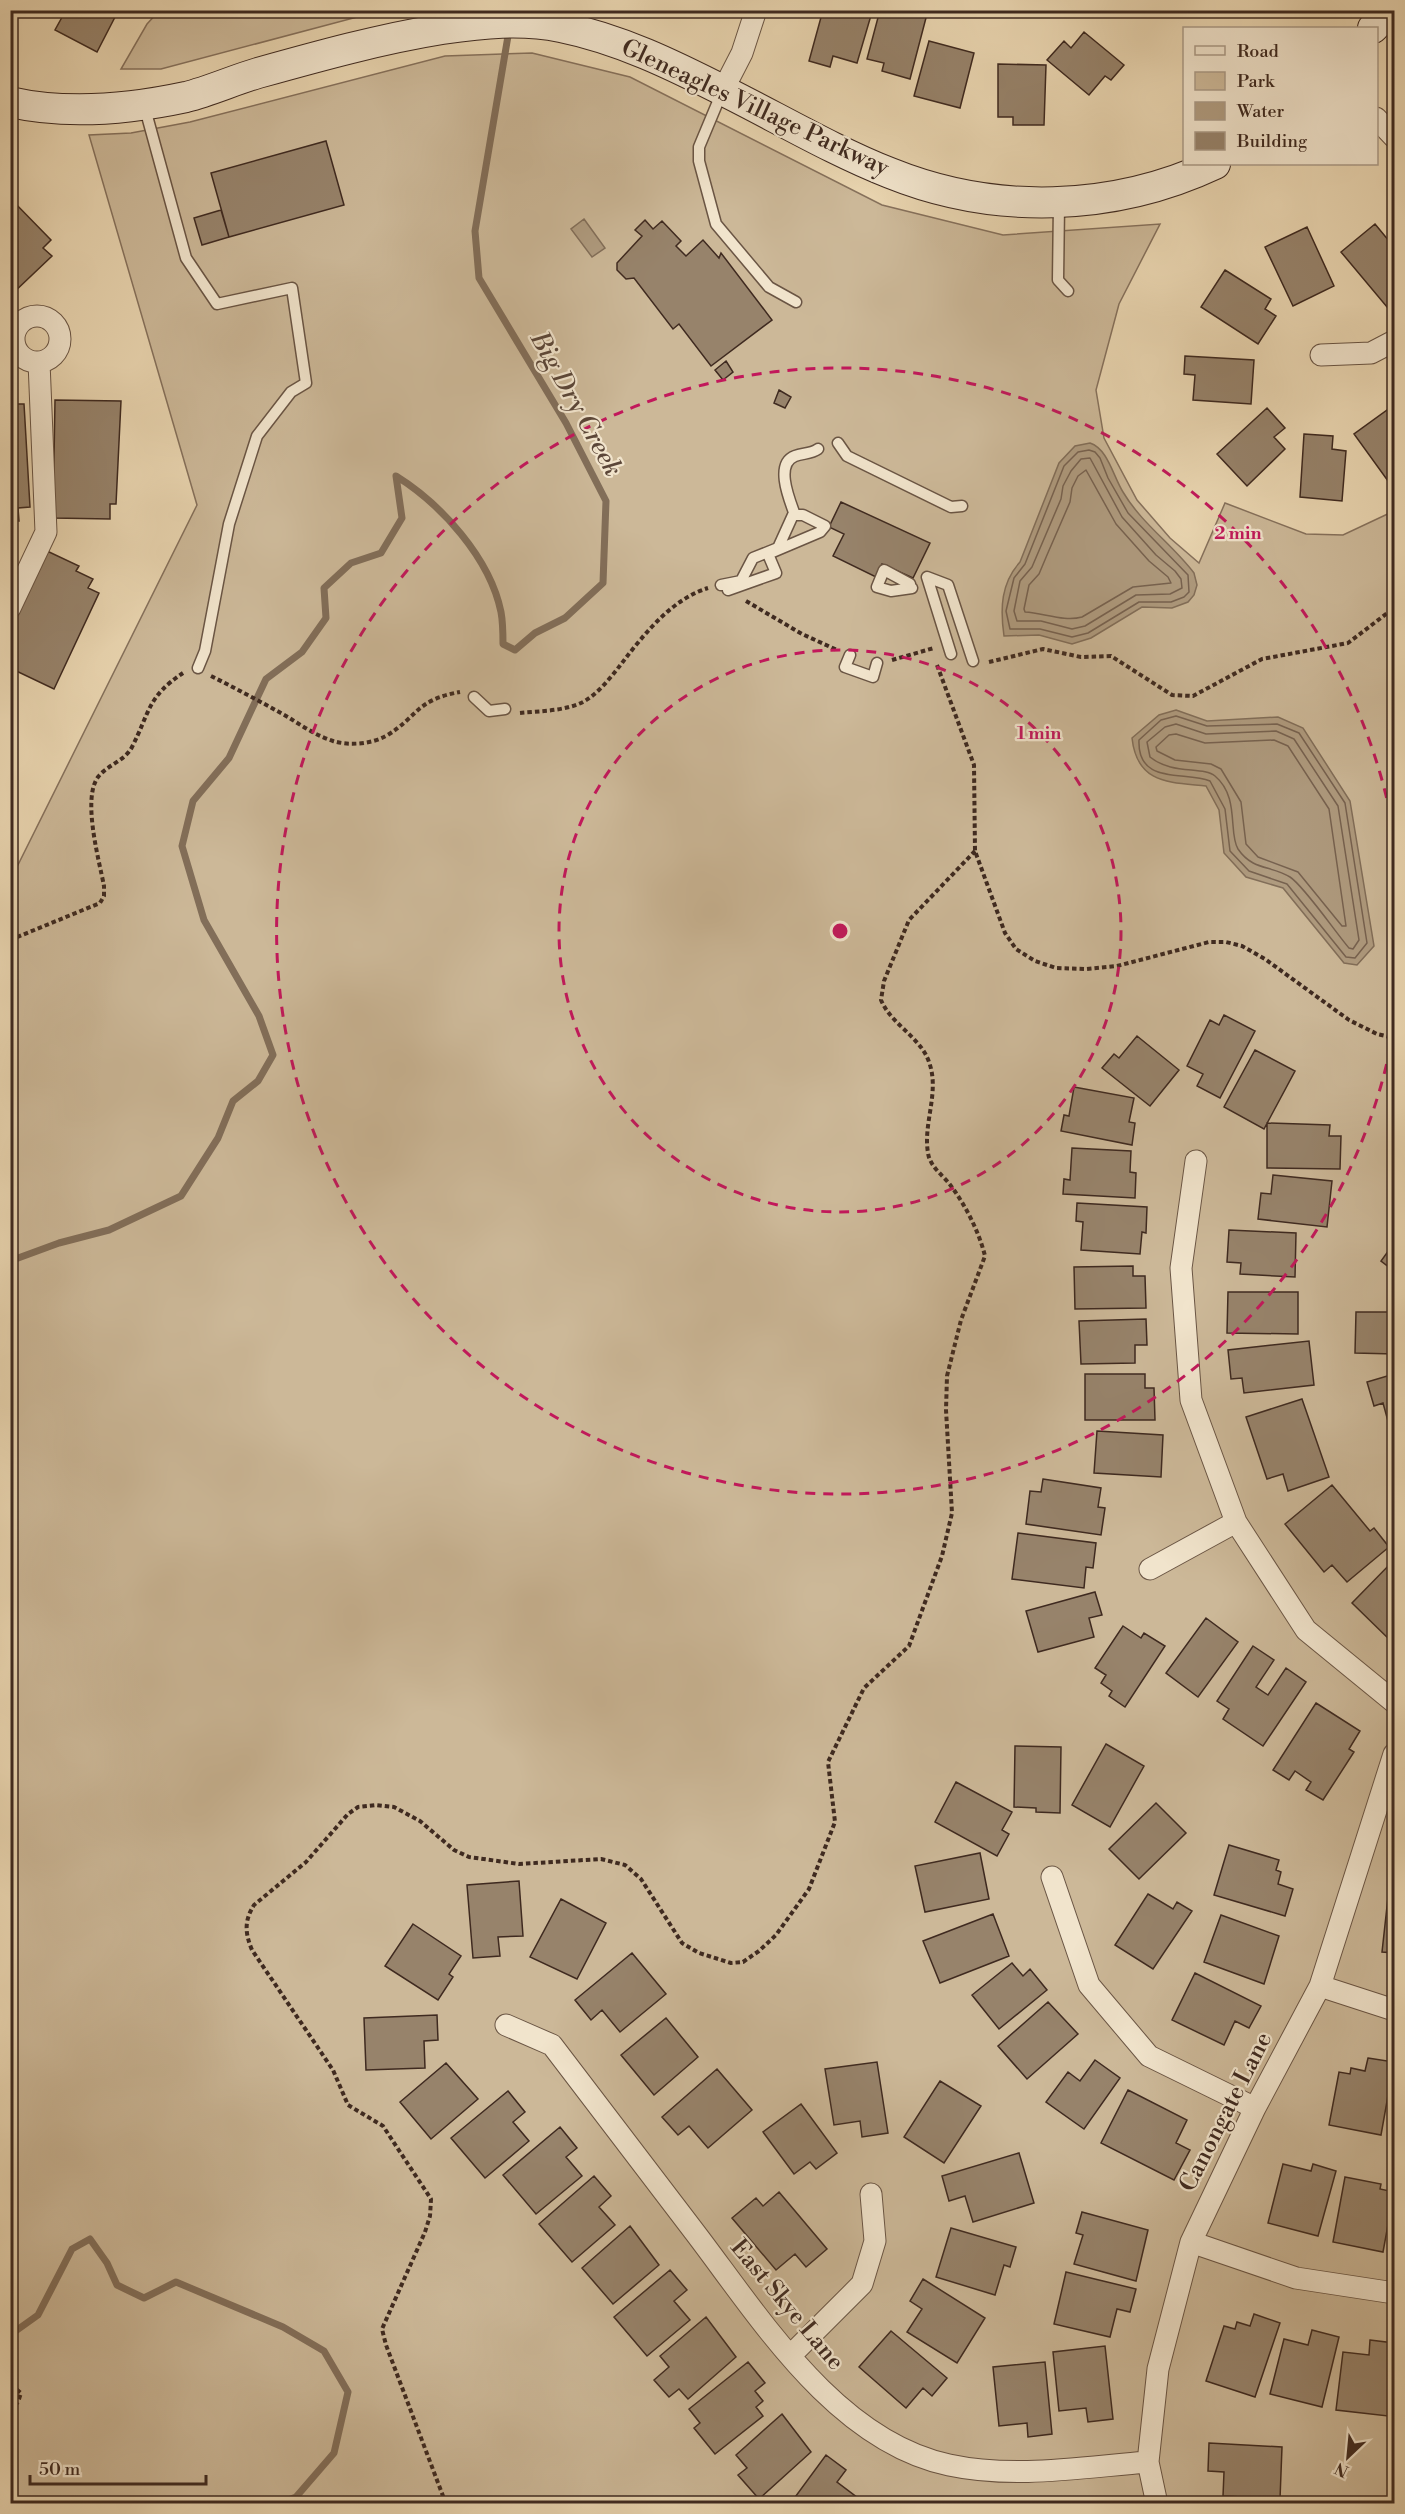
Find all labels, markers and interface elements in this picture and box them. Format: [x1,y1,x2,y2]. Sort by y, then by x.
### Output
legend [1183,27,1378,165]
street label: Gleneagles Village Parkway [616,33,894,183]
text: Road [1237,40,1280,63]
text: Park [1237,70,1276,93]
text: Water [1236,100,1285,123]
text: Building [1236,130,1308,153]
water label: Big Dry Creek [523,325,629,482]
text: 2 min [1214,522,1262,545]
text: 1 min [1017,722,1061,745]
centre of rings [830,921,850,941]
street label: Canongate Lane [1173,2027,1279,2197]
street label: East Skye Lane [724,2233,850,2377]
north arrow [1318,2427,1378,2487]
scale bar [30,2448,206,2486]
text: 50 m [39,2458,81,2481]
text: N [1331,2458,1352,2481]

